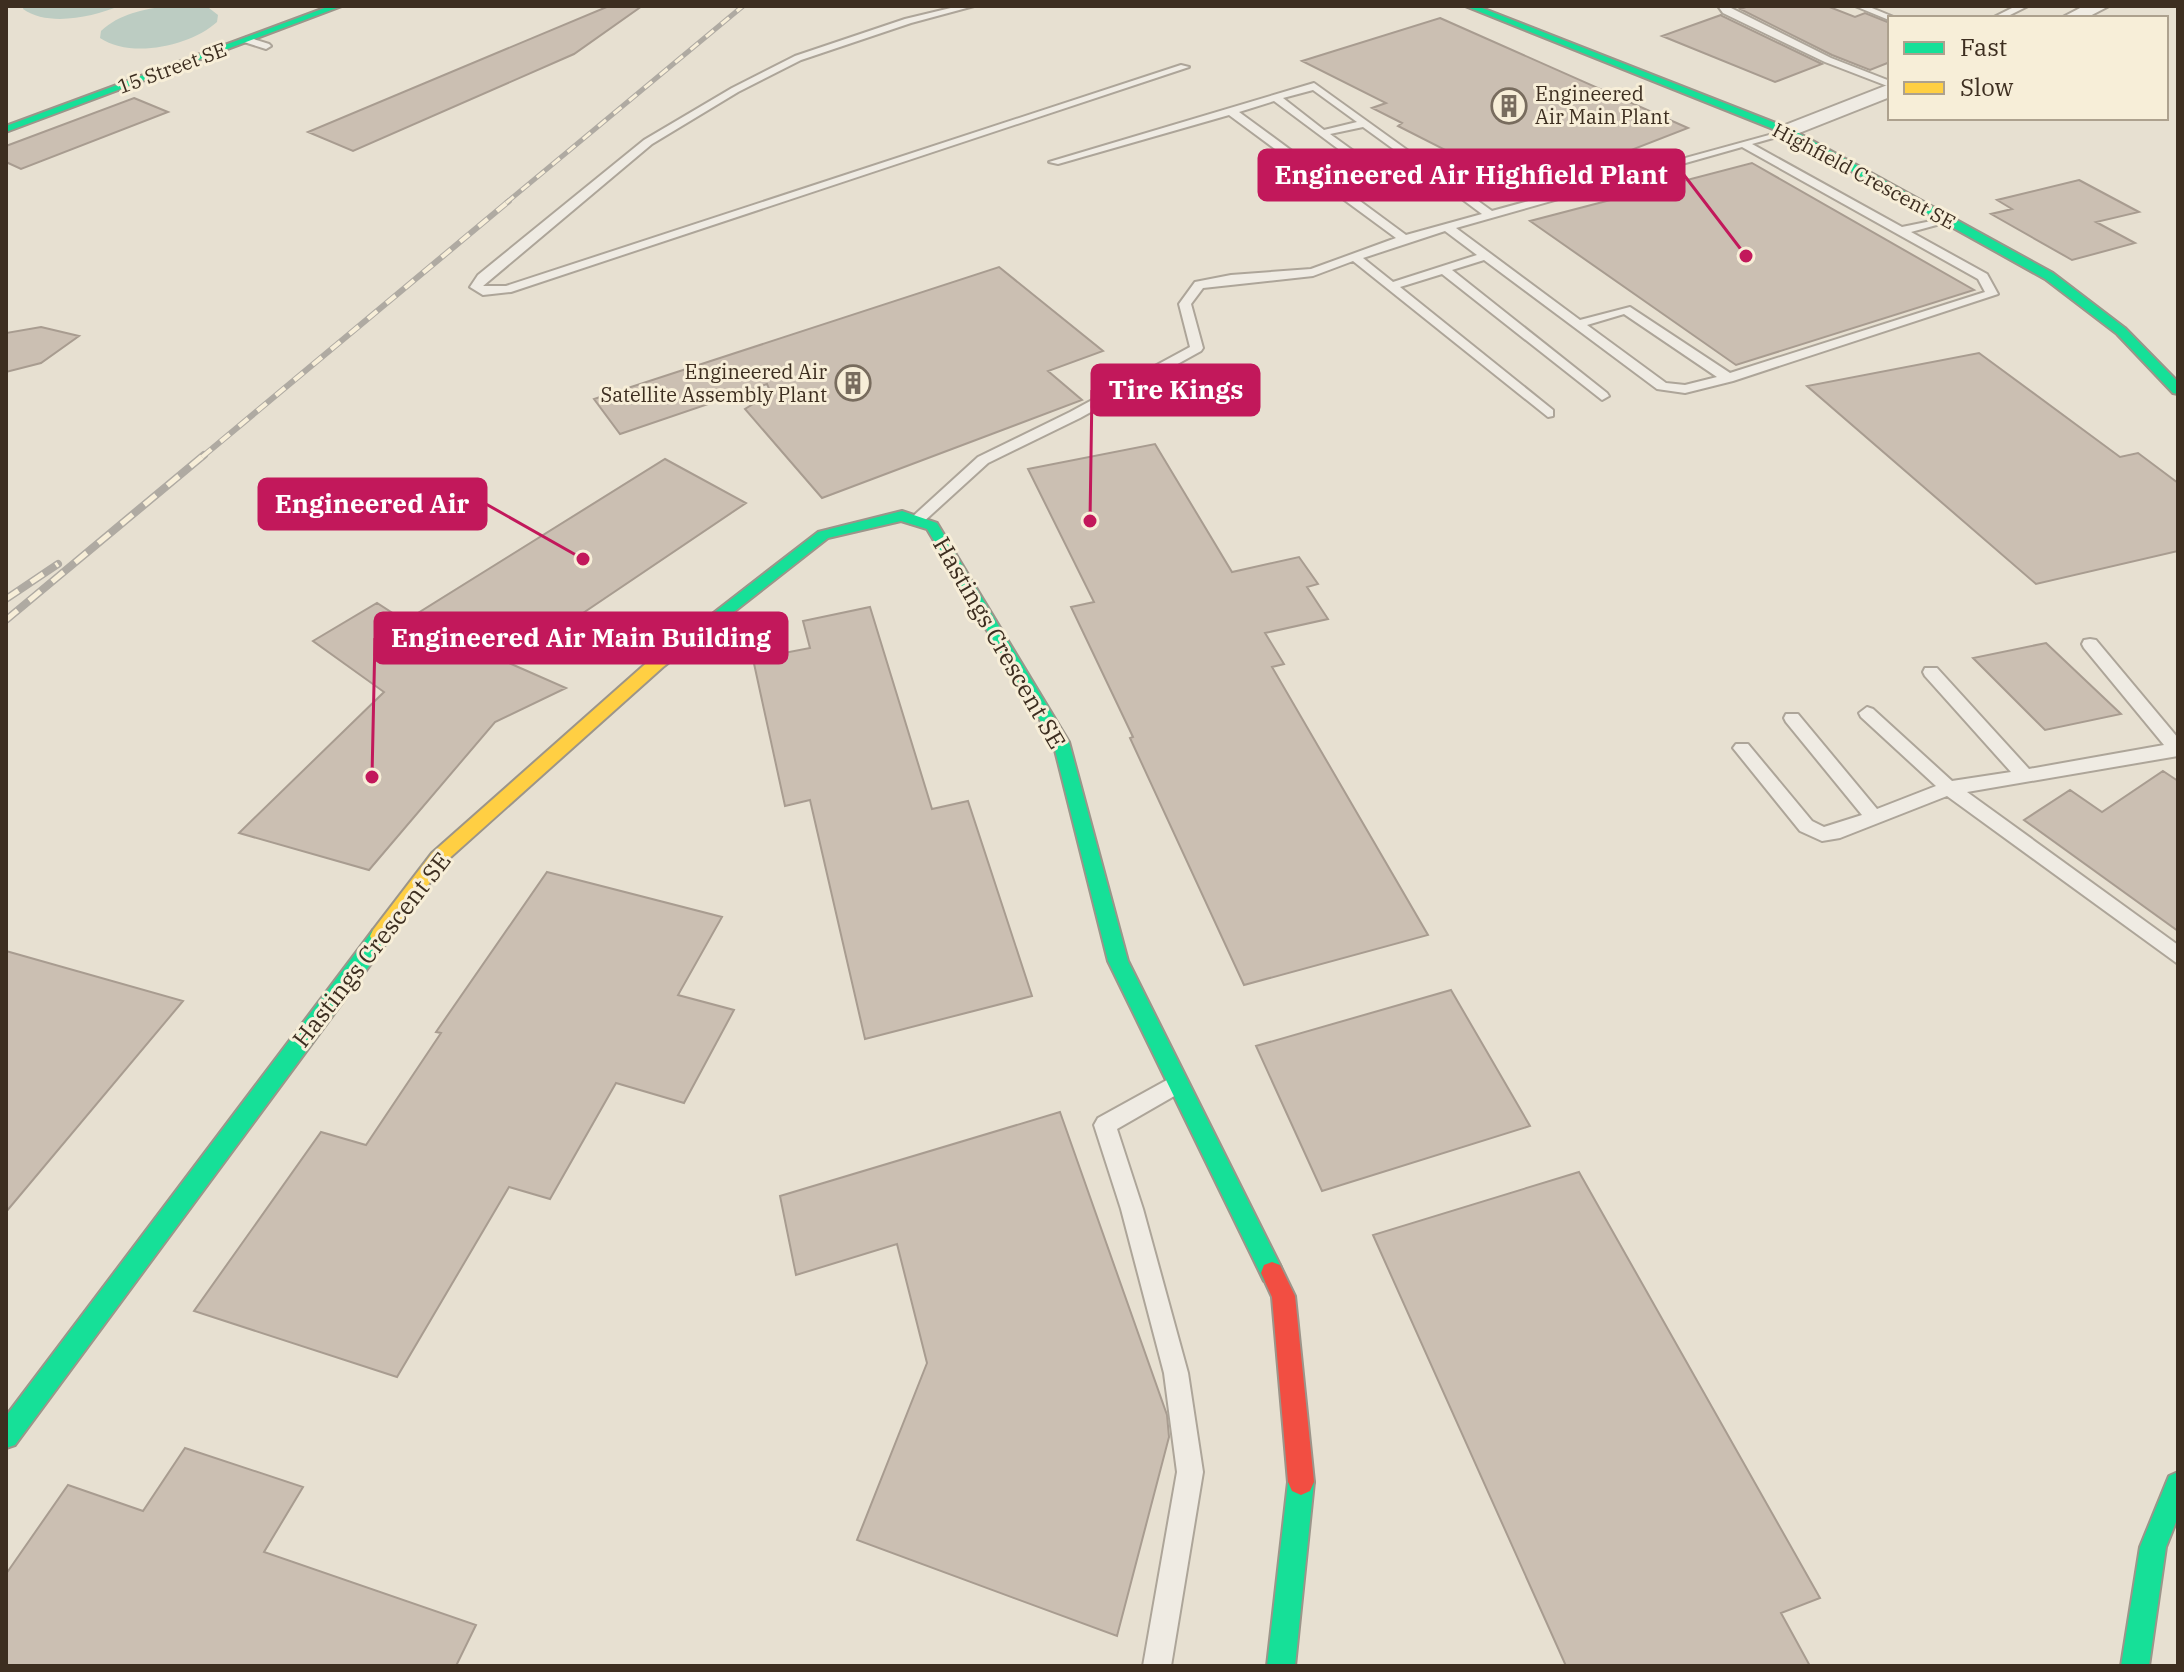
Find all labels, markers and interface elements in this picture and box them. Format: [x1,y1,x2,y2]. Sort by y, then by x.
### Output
legend [1888,16,2168,120]
text: Fast [1960,31,2007,63]
street label: 15 Street SE [114,35,230,100]
text: Slow [1960,71,2014,103]
place label: Engineered Air Main Plant [1535,80,1670,130]
building icon: Engineered Air Main Plant [1490,87,1528,125]
street label: Highfield Crescent SE [1768,116,1960,235]
callout: Engineered Air Highfield Plant [1259,150,1684,200]
text: Engineered Air Highfield Plant [1274,157,1668,191]
place label: Engineered Air Satellite Assembly Plant [601,358,827,408]
building icon: Engineered Air Satellite Assembly Plant [834,364,872,402]
callout: Tire Kings [1092,365,1259,415]
text: Tire Kings [1109,372,1243,406]
callout: Engineered Air [259,479,486,529]
text: Engineered Air [275,486,469,520]
street label: Hastings Crescent SE [926,531,1074,754]
callout: Engineered Air Main Building [375,613,787,663]
text: Engineered Air Main Building [391,620,771,654]
street label: Hastings Crescent SE [285,845,458,1054]

